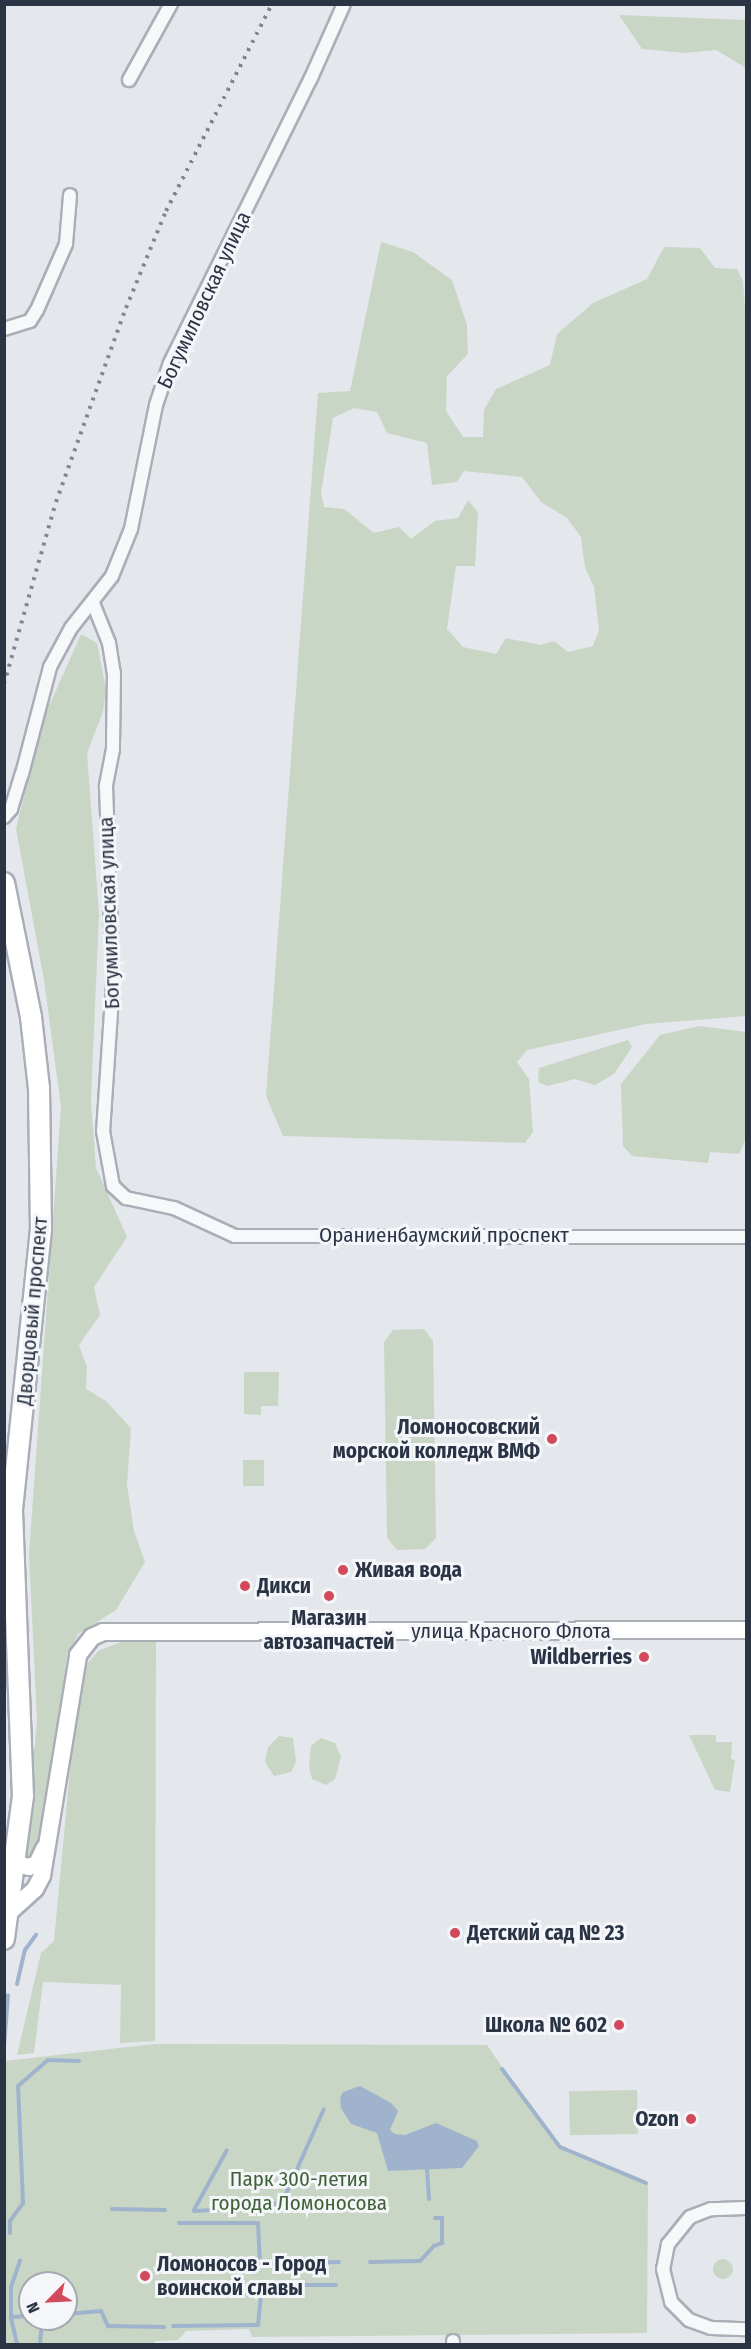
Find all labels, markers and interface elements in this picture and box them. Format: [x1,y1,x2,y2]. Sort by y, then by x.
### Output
street label: Богумиловская улица [152,207,256,393]
street label: Богумиловская улица [93,816,125,1010]
street label: Дворцовый проспект [11,1216,53,1406]
street label: Ораниенбаумский проспект [319,1222,569,1248]
place label: Ломоносовский морской колледж ВМФ [333,1414,540,1464]
marker: Ломоносовский морской колледж ВМФ [545,1432,559,1446]
place label: Живая вода [355,1557,462,1583]
marker: Живая вода [336,1563,350,1577]
place label: Дикси [257,1573,311,1599]
marker: Дикси [238,1579,252,1593]
marker: Магазин автозапчастей [322,1589,336,1603]
place label: Магазин автозапчастей [263,1605,395,1655]
street label: улица Красного Флота [411,1618,611,1644]
place label: Wildberries [531,1644,632,1670]
marker: Wildberries [637,1650,651,1664]
place label: Детский сад № 23 [467,1920,624,1946]
marker: Детский сад № 23 [448,1926,462,1940]
place label: Школа № 602 [485,2012,607,2038]
marker: Школа № 602 [612,2018,626,2032]
place label: Ozon [635,2106,679,2132]
marker: Ozon [684,2112,698,2126]
park label: Парк 300-летия города Ломоносова [211,2166,387,2216]
place label: Ломоносов - Город воинской славы [157,2251,326,2301]
marker: Ломоносов - Город воинской славы [138,2269,152,2283]
north arrow [18,2271,78,2331]
text: N [22,2299,44,2316]

